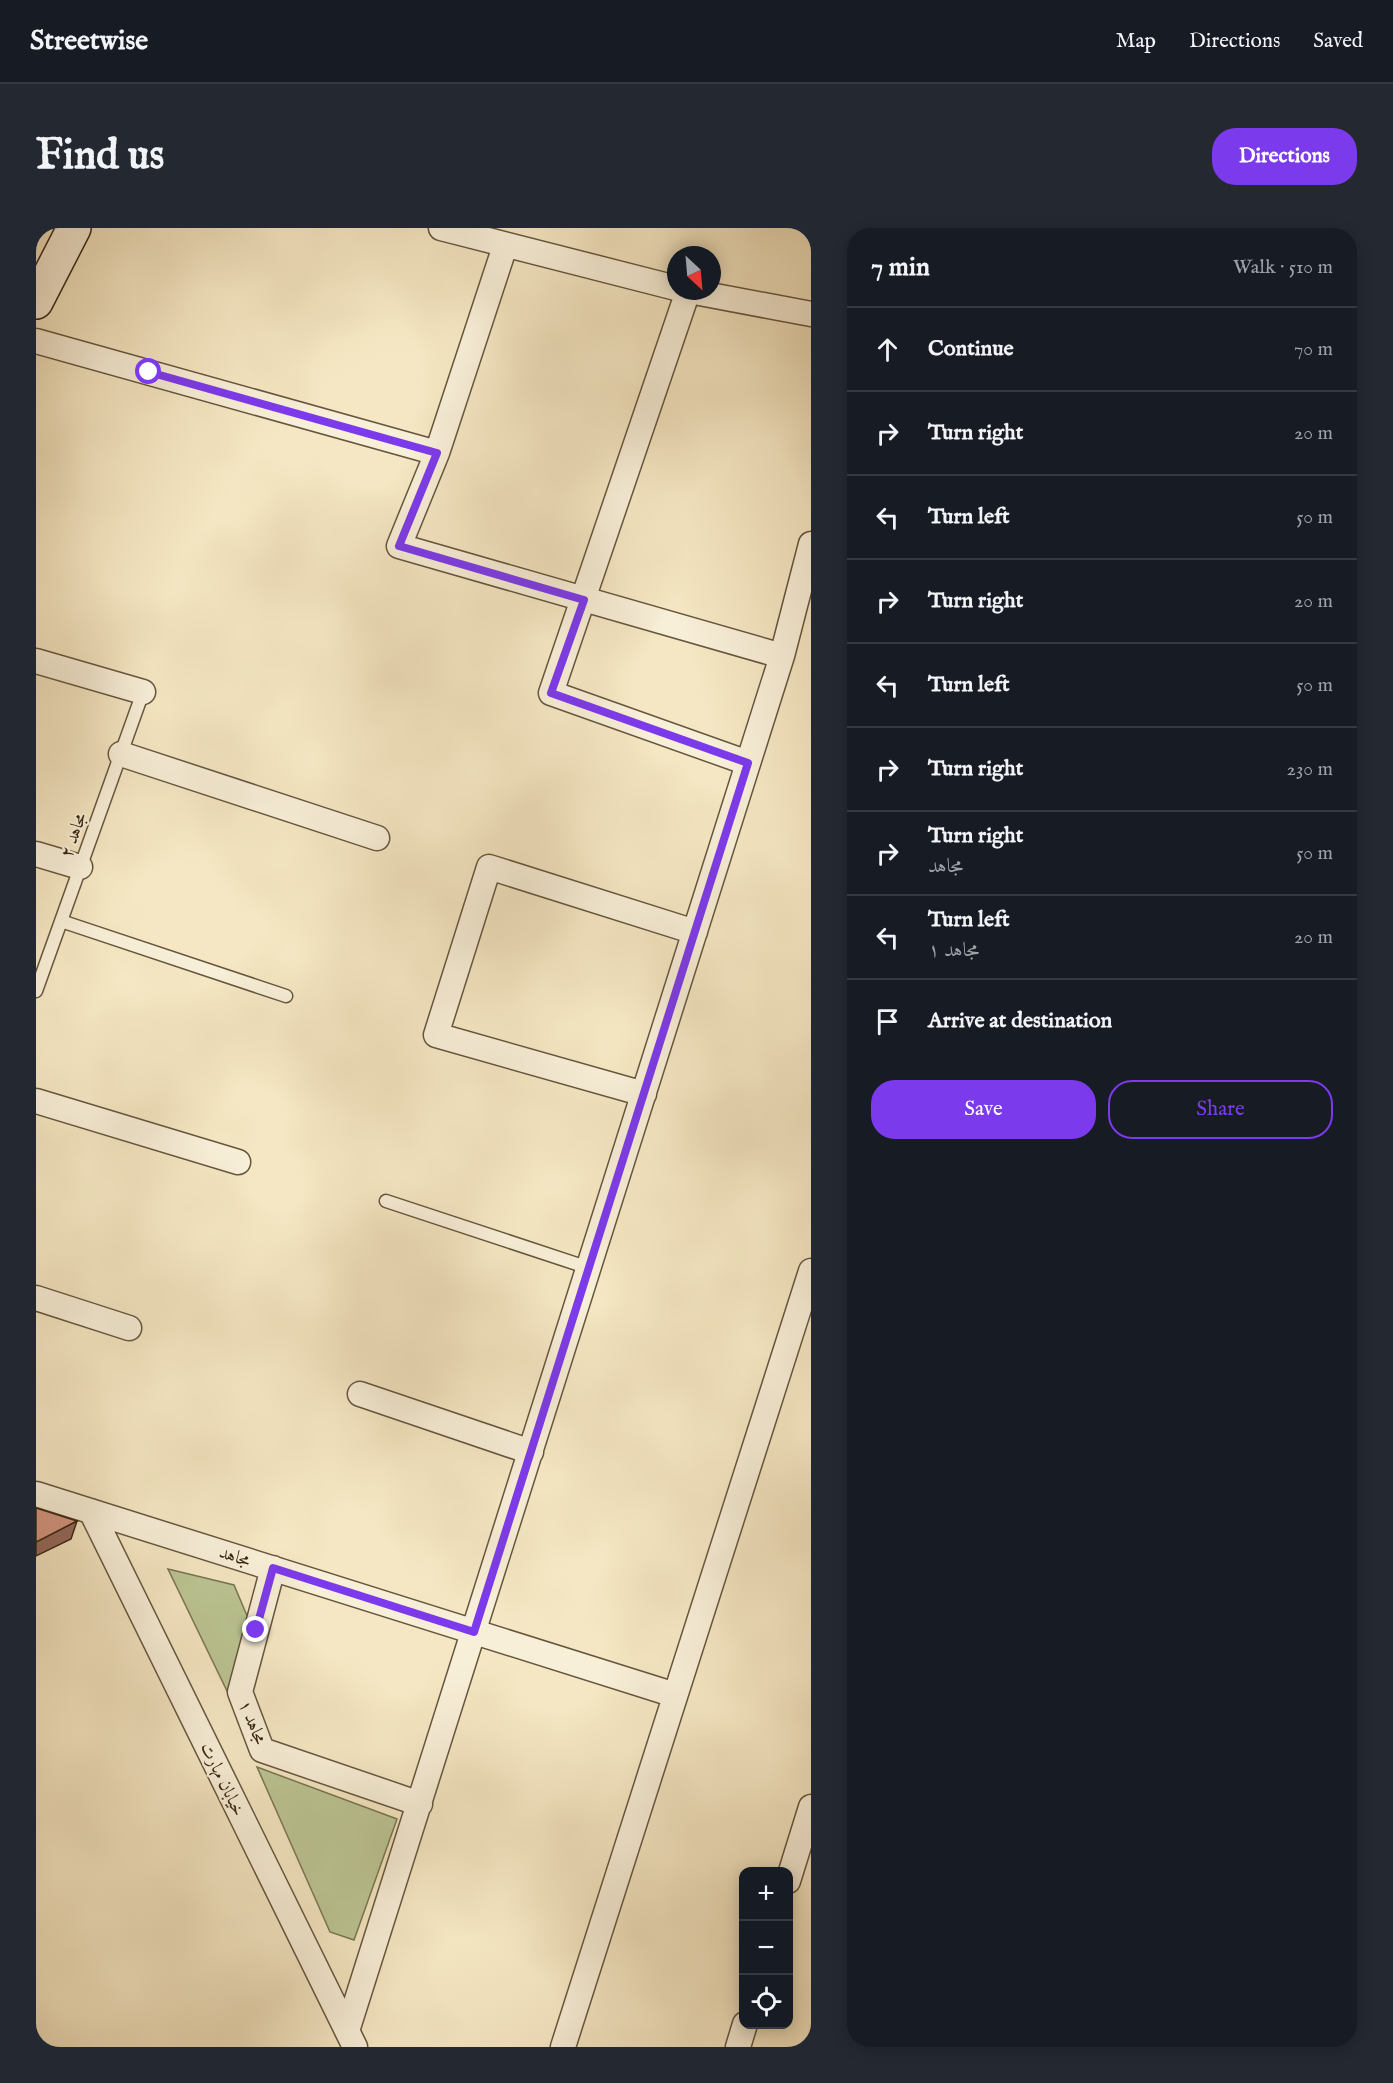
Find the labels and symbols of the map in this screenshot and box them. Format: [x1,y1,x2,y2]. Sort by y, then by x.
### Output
north arrow [667,246,721,300]
route start [135,358,161,384]
street label: مجاهد ۲ [56,810,93,861]
street label: مجاهد [216,1542,253,1573]
route end [242,1616,268,1642]
street label: مجاهد ۱ [232,1697,271,1748]
street label: خیابان مهارت [194,1739,249,1820]

